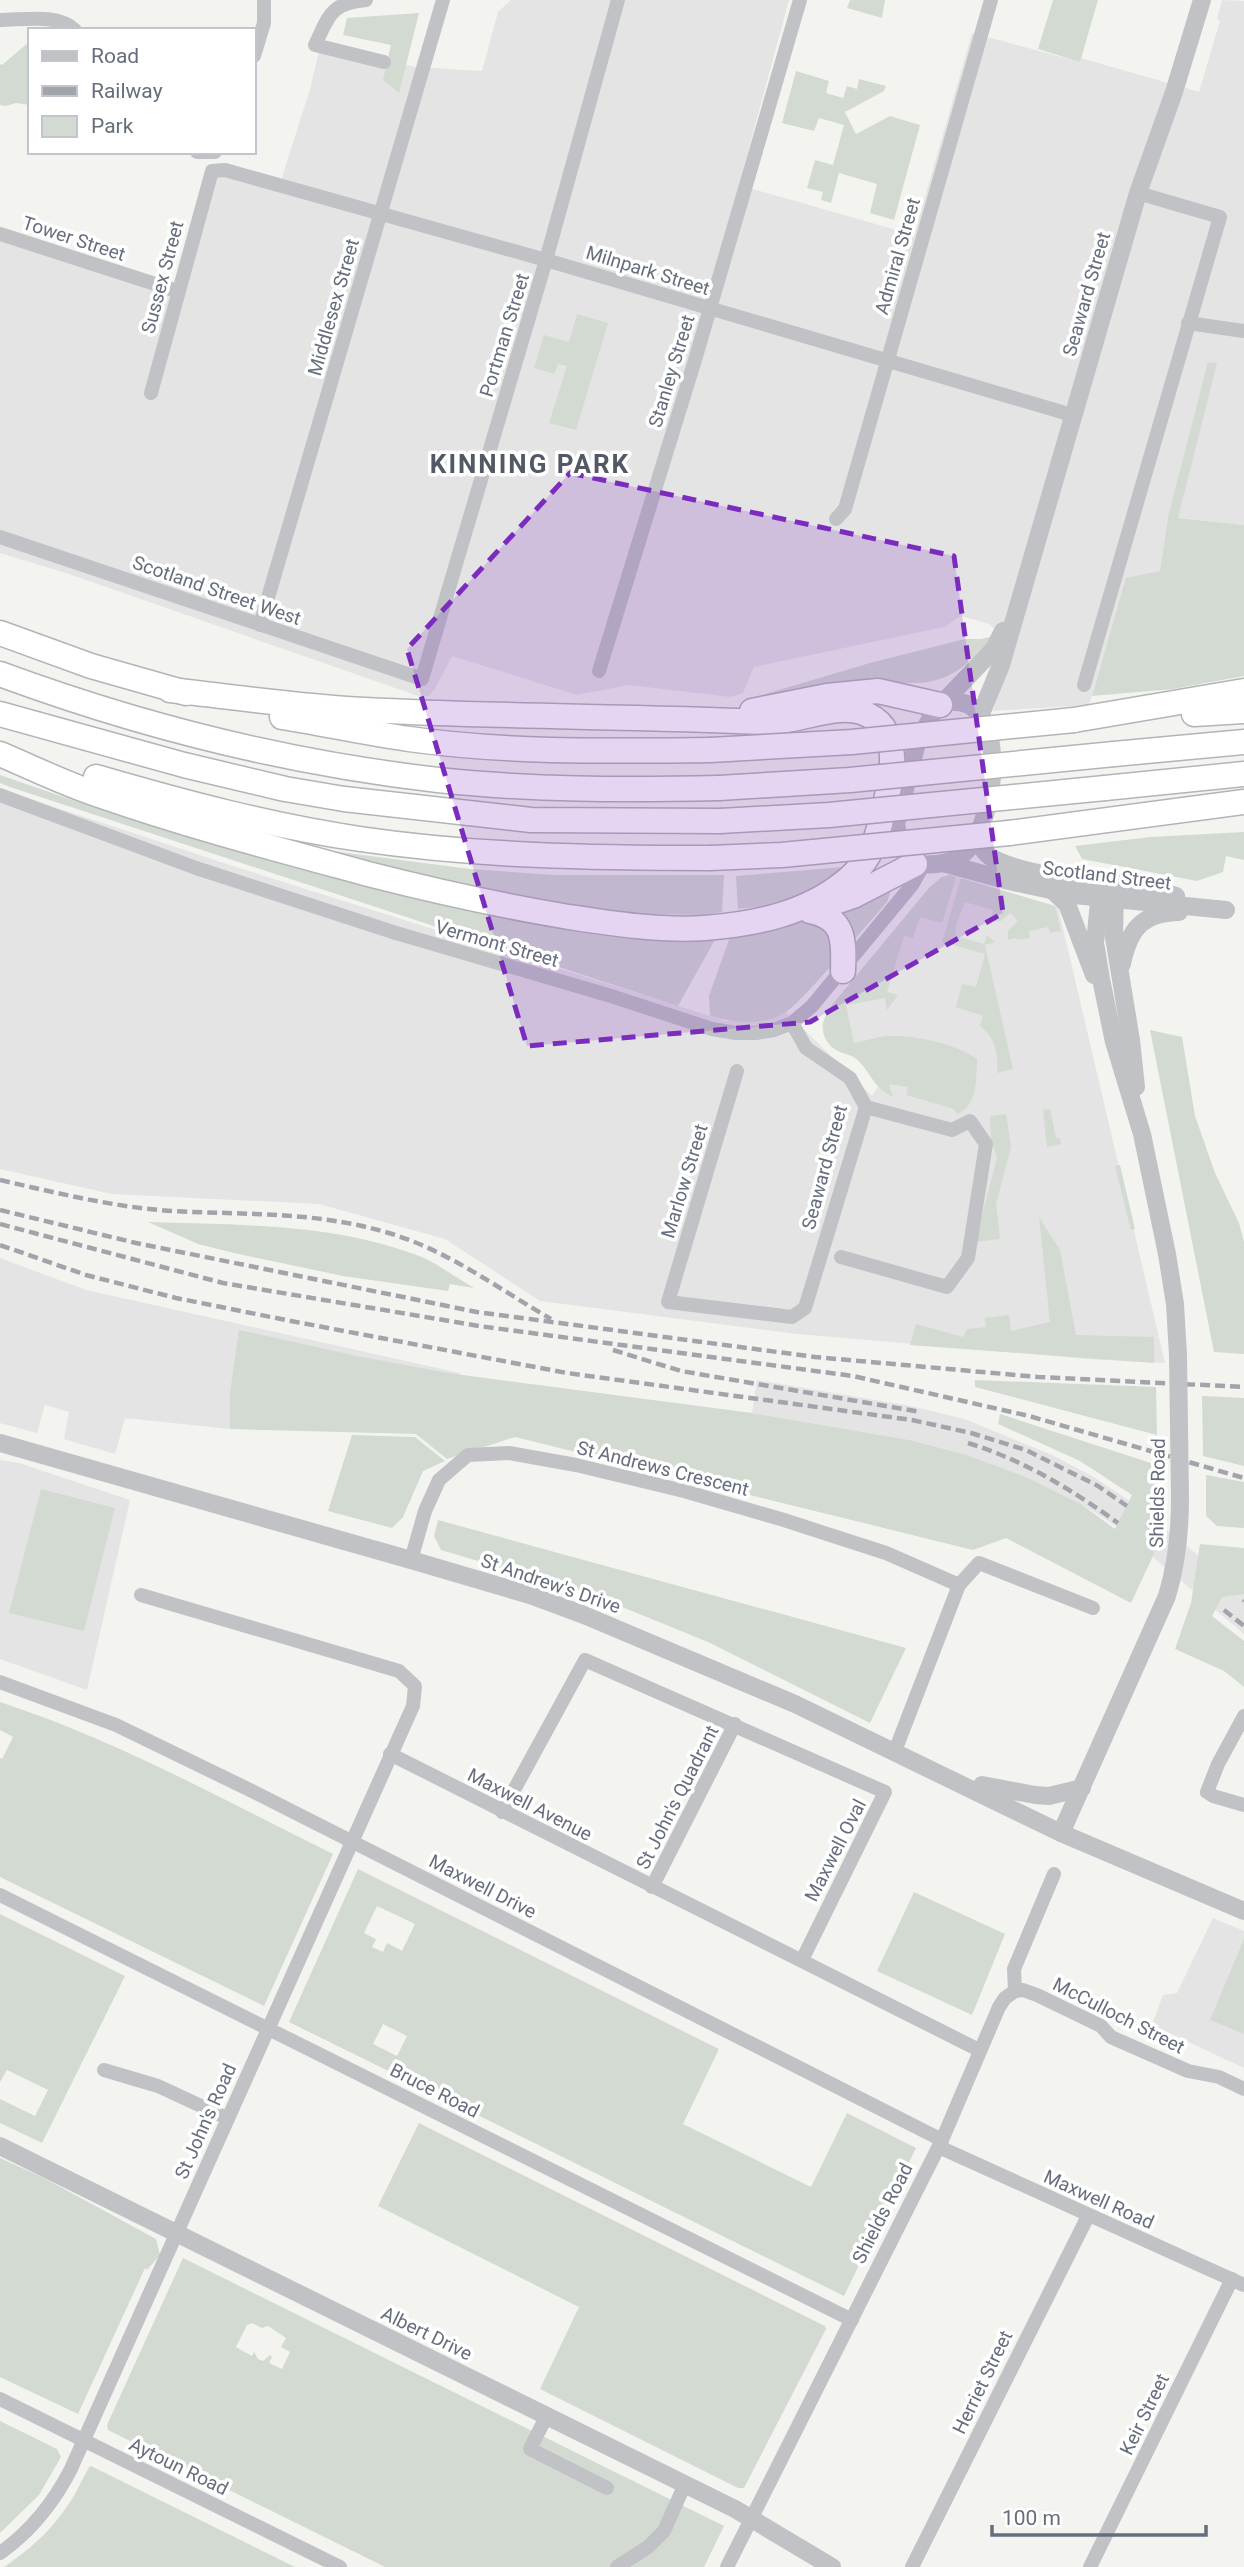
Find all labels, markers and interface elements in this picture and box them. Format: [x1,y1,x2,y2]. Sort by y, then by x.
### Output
legend [28,28,256,154]
text: Road [91,44,139,68]
text: Railway [91,79,163,103]
text: Park [91,114,134,138]
street label: Admiral Street [870,195,925,317]
street label: Tower Street [19,211,128,266]
street label: Sussex Street [136,218,189,336]
street label: Seaward Street [1058,229,1115,359]
street label: Middlesex Street [303,236,364,378]
street label: Milnpark Street [583,241,713,300]
street label: Portman Street [475,271,534,400]
street label: Stanley Street [643,312,700,430]
district label: KINNING PARK [430,449,630,479]
street label: Scotland Street West [130,551,304,630]
street label: Scotland Street [1041,856,1172,895]
street label: Vermont Street [433,915,561,972]
street label: Seaward Street [797,1102,852,1232]
street label: Marlow Street [656,1121,713,1241]
street label: St Andrews Crescent [575,1436,751,1501]
street label: Shields Road [1145,1438,1170,1548]
street label: St Andrew's Drive [478,1549,624,1618]
street label: St John's Quadrant [631,1721,724,1873]
street label: Maxwell Avenue [464,1763,596,1846]
street label: Maxwell Oval [800,1795,871,1905]
street label: Maxwell Drive [425,1850,540,1923]
street label: McCulloch Street [1049,1972,1188,2059]
street label: Bruce Road [386,2058,483,2123]
street label: St John's Road [170,2060,241,2183]
street label: Shields Road [847,2159,918,2267]
street label: Maxwell Road [1040,2165,1157,2234]
street label: Albert Drive [378,2302,476,2365]
street label: Herriet Street [948,2327,1017,2438]
street label: Keir Street [1115,2370,1174,2459]
street label: Aytoun Road [126,2433,232,2500]
scale bar [992,2494,1206,2538]
text: 100 m [1002,2506,1061,2530]

